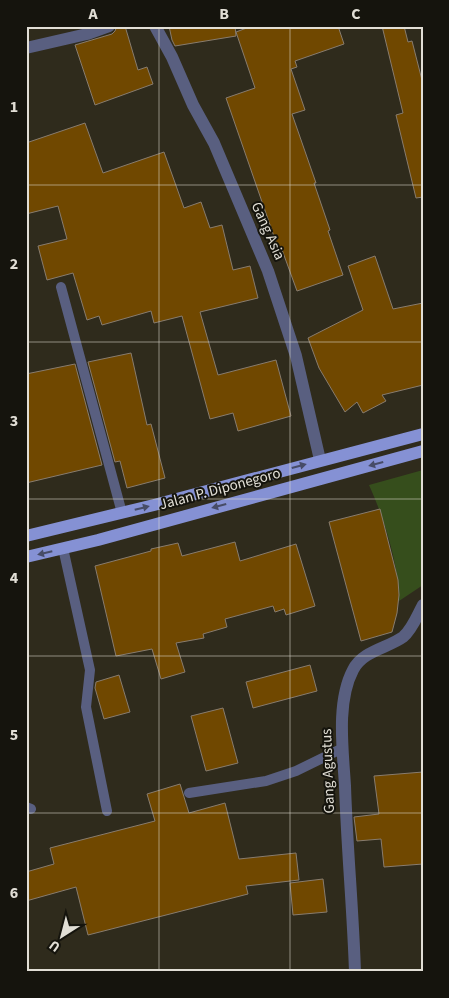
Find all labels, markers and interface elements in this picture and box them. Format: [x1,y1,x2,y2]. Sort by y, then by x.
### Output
text: A [87,3,98,25]
text: B [219,3,229,25]
text: C [351,3,361,25]
text: 1 [10,96,18,118]
street label: Gang Asia [246,199,290,263]
text: 2 [10,253,18,275]
text: 3 [10,410,18,432]
one-way arrow [368,460,383,468]
one-way arrow [291,462,306,470]
street label: Jalan P. Diponegoro [157,463,283,515]
one-way arrow [211,503,226,511]
one-way arrow [134,504,149,512]
one-way arrow [37,549,52,557]
text: 4 [10,567,19,589]
text: 5 [10,724,18,746]
street label: Gang Agustus [316,728,340,814]
text: 6 [10,882,18,904]
north arrow [38,910,88,960]
text: U [45,935,65,957]

